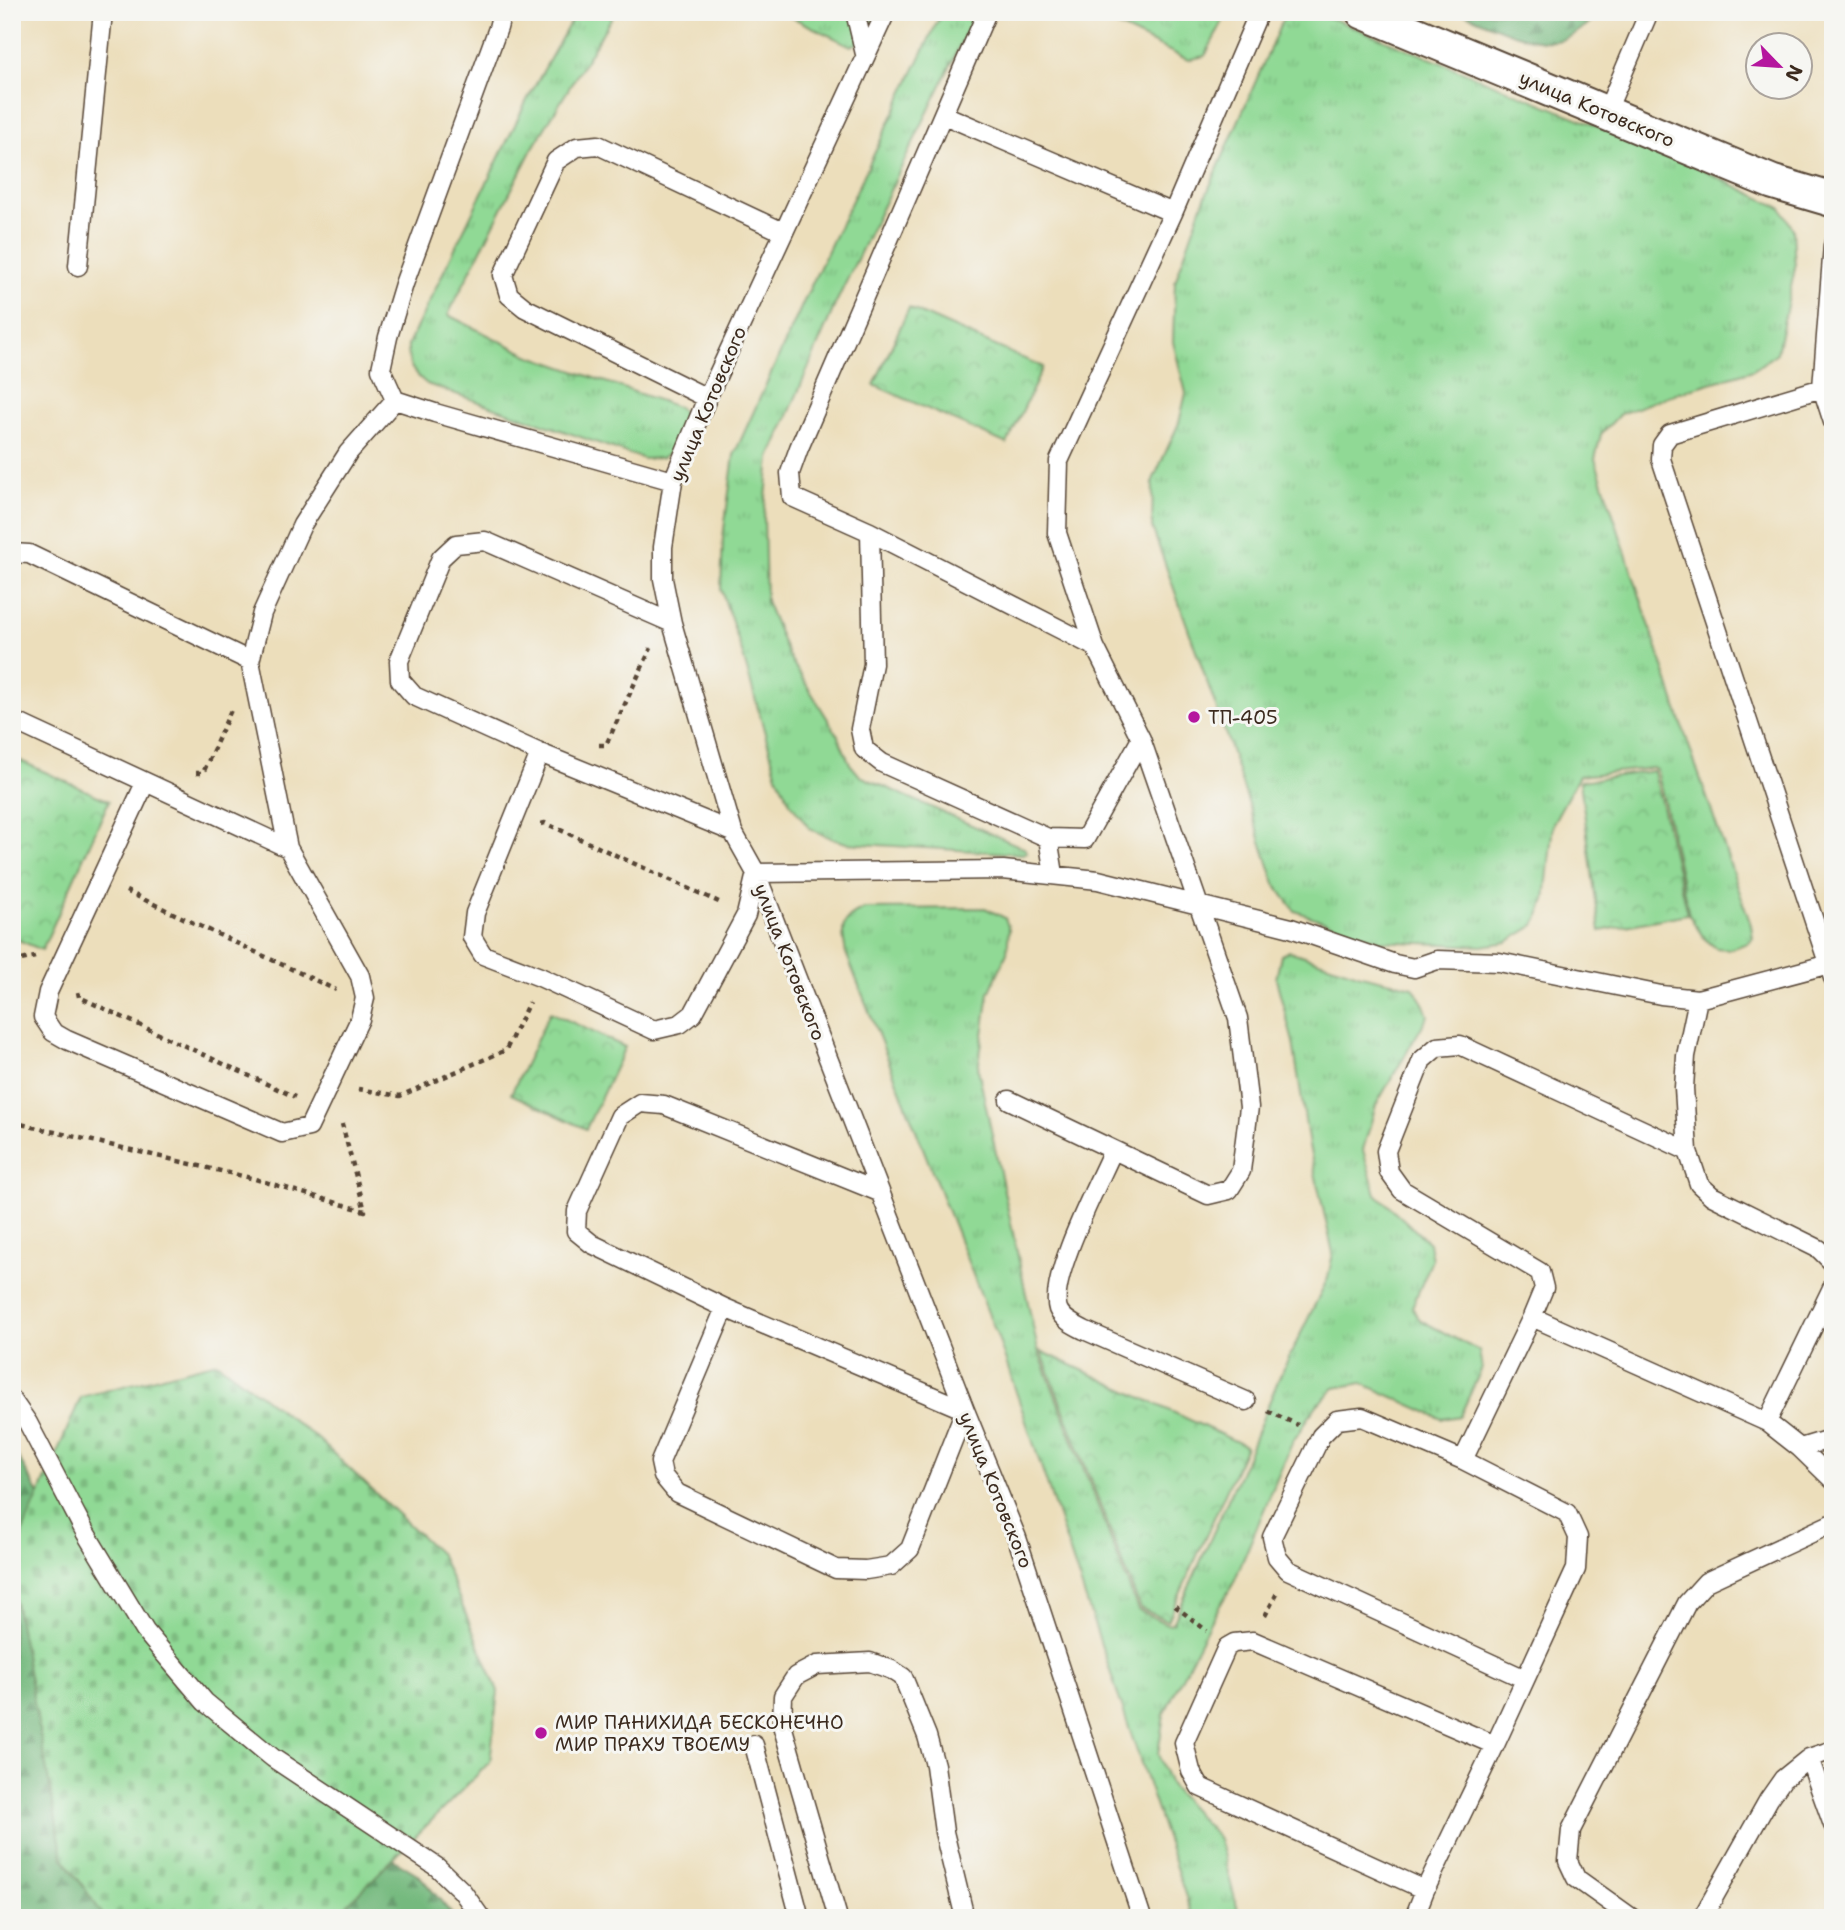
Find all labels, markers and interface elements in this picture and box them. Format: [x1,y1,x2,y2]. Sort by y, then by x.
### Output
north arrow [1744,32,1814,102]
text: N [1779,61,1808,85]
street label: улица Котовского [1516,65,1678,153]
street label: улица Котовского [664,323,752,485]
place label: ТП-405 [1208,705,1278,730]
marker: ТП-405 [1186,709,1202,725]
street label: улица Котовского [749,880,831,1044]
street label: улица Котовского [953,1408,1039,1572]
place label: МИР ПАНИХИДА БЕСКОНЕЧНО МИР ПРАХУ ТВОЕМУ [555,1710,844,1757]
marker: МИР ПАНИХИДА БЕСКОНЕЧНО МИР ПРАХУ ТВОЕМУ [533,1725,549,1741]

